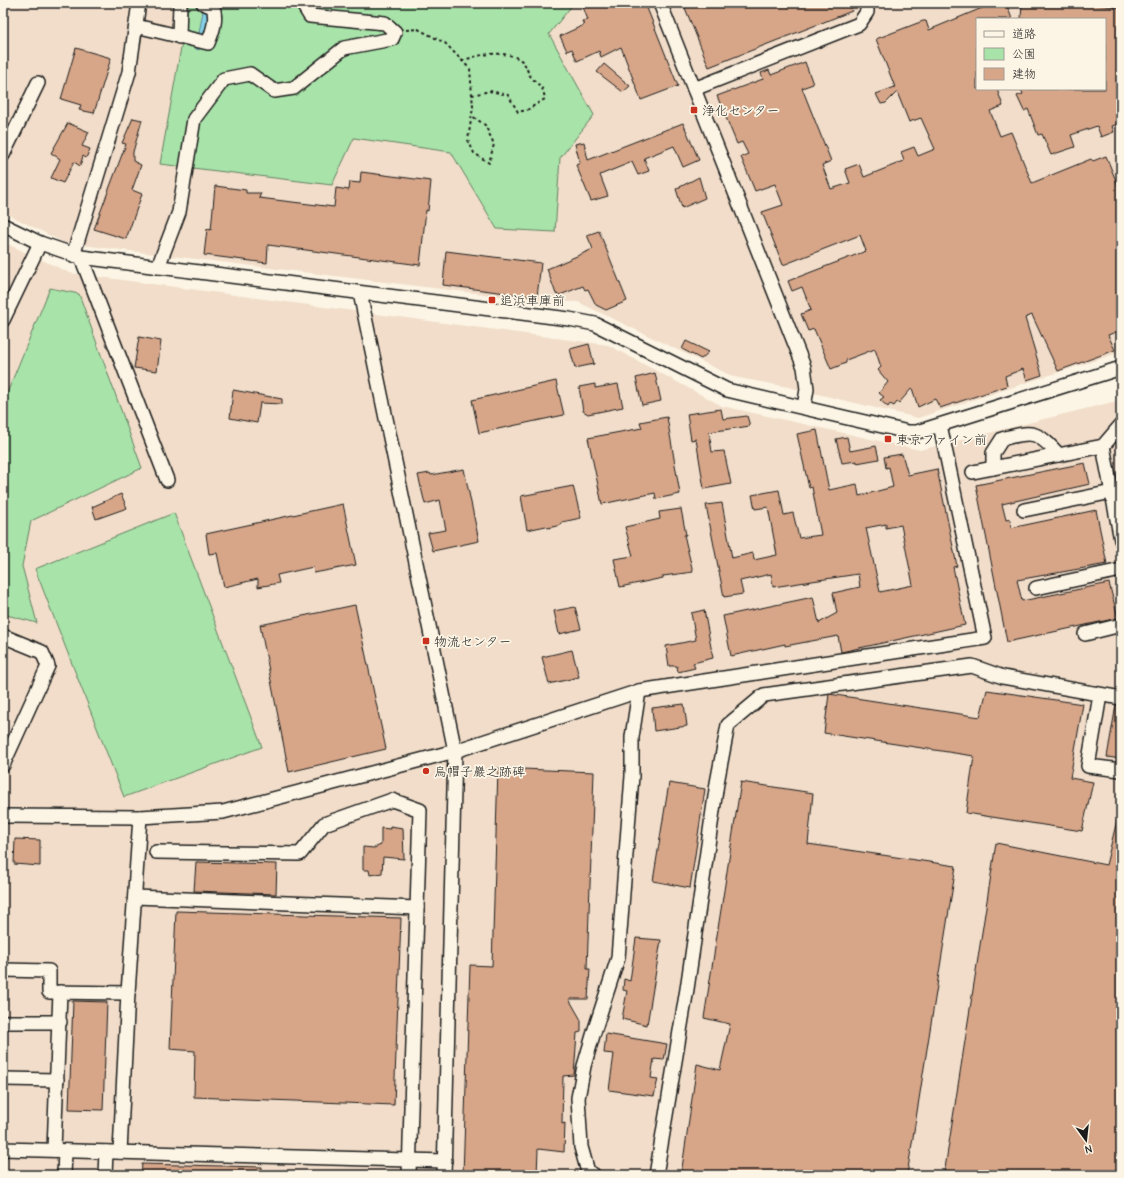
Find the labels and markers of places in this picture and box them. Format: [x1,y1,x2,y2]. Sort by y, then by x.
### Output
place label: 浄化センター [702,103,779,118]
marker: 浄化センター [689,105,699,115]
place label: 追浜車庫前 [500,293,565,308]
marker: 追浜車庫前 [487,295,497,305]
place label: 東京ファイン前 [896,432,987,447]
marker: 東京ファイン前 [883,434,893,444]
place label: 物流センター [434,634,511,649]
marker: 物流センター [421,636,431,646]
place label: 烏帽子巖之跡碑 [434,764,525,779]
marker: 烏帽子巖之跡碑 [421,766,431,776]

